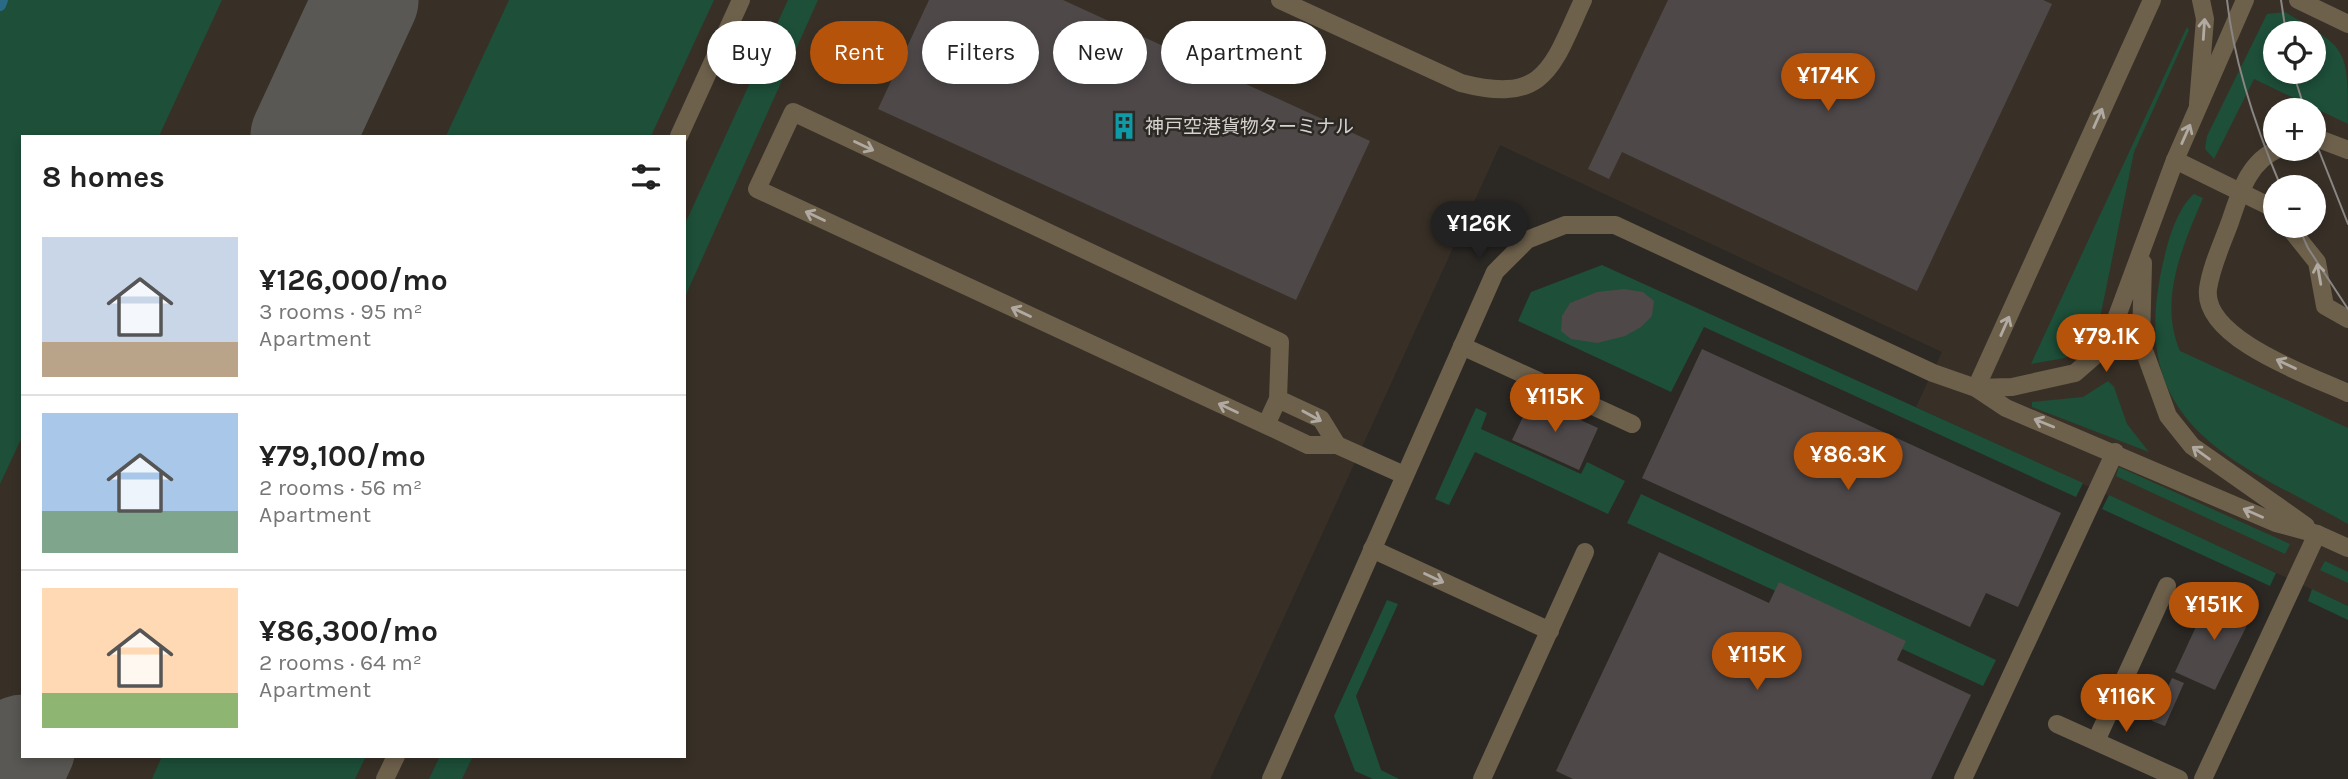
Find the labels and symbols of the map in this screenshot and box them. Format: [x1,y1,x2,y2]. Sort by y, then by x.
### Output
one-way arrow [2198,18,2211,41]
pin: ¥174K [1779,54,1877,113]
one-way arrow [2092,108,2105,130]
building icon: 神戸空港貨物ターミナル [1109,111,1139,141]
place label: 神戸空港貨物ターミナル [1145,116,1354,138]
one-way arrow [2181,124,2194,145]
one-way arrow [853,139,874,153]
pin: ¥126K [1430,202,1528,261]
one-way arrow [805,209,826,222]
one-way arrow [2312,263,2326,286]
one-way arrow [1011,305,1032,318]
pin: ¥79.1K [2049,314,2163,374]
one-way arrow [1999,316,2012,337]
one-way arrow [2276,357,2297,370]
pin: ¥115K [1506,374,1604,434]
one-way arrow [1218,400,1239,414]
one-way arrow [1302,410,1322,424]
one-way arrow [2033,416,2055,429]
pin: ¥86.3K [1791,433,1905,492]
one-way arrow [2192,446,2211,460]
one-way arrow [2242,506,2264,519]
one-way arrow [1423,572,1444,585]
pin: ¥151K [2165,582,2263,642]
pin: ¥115K [1708,632,1806,692]
pin: ¥116K [2077,674,2175,734]

